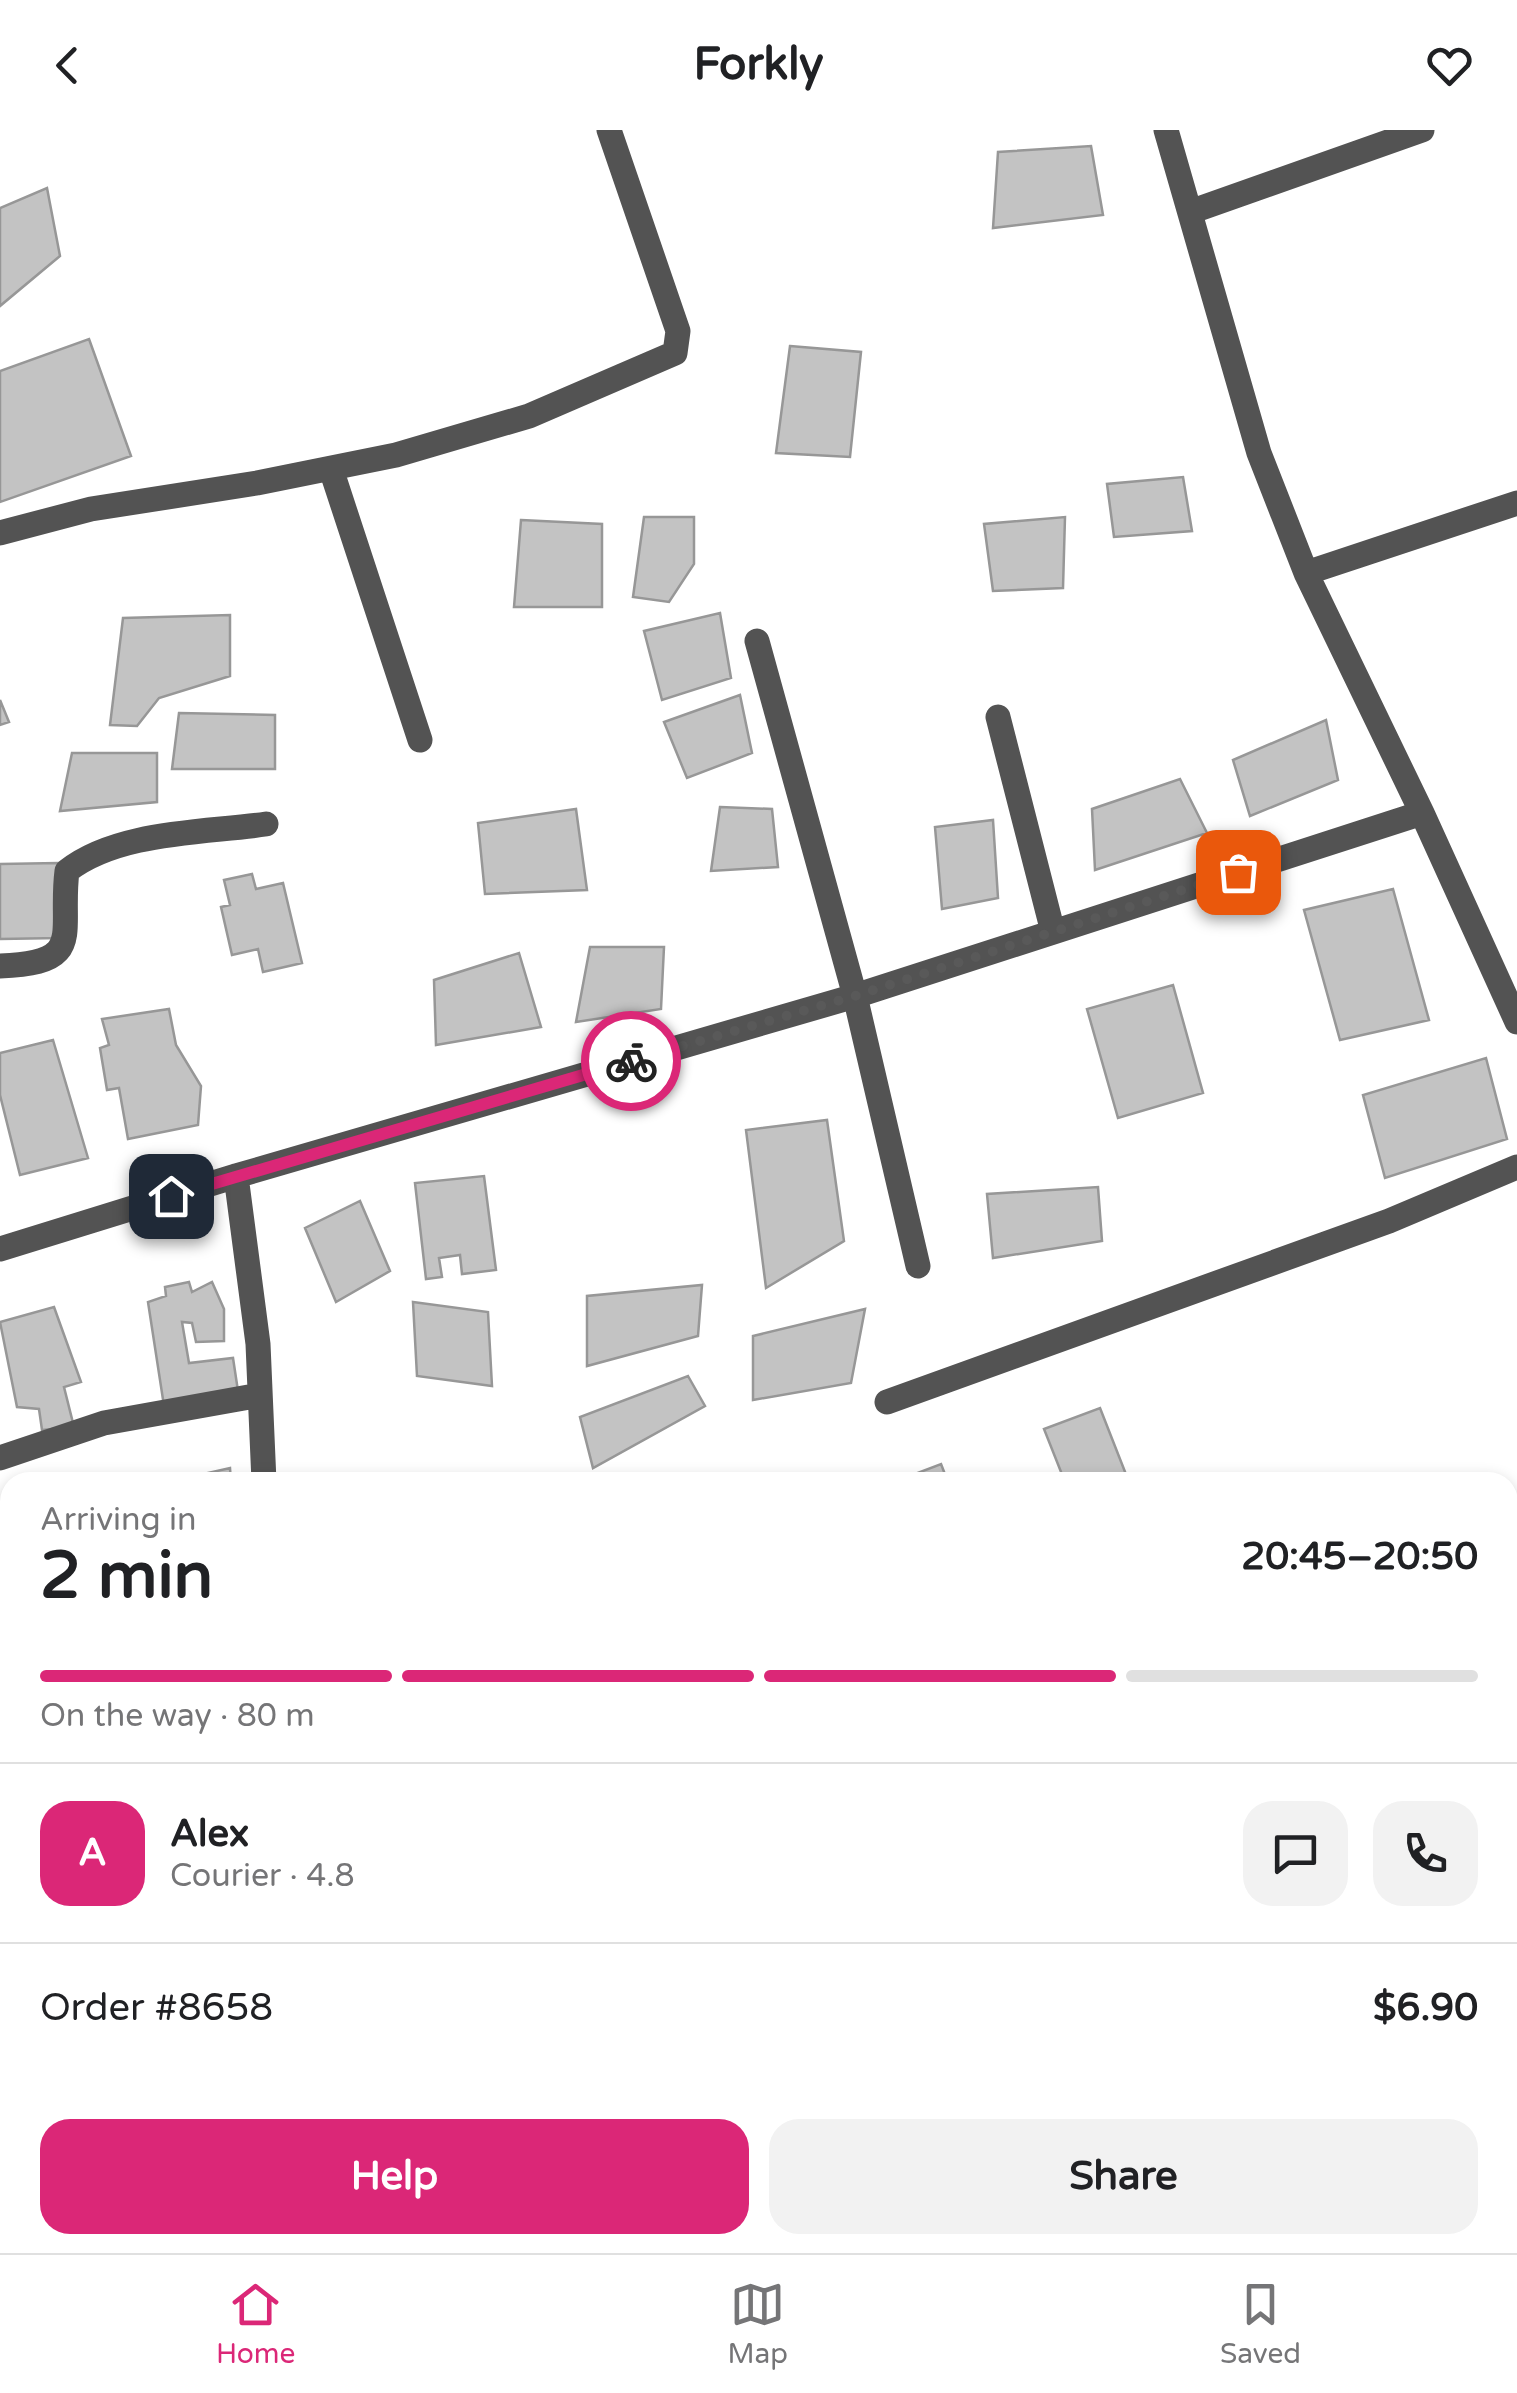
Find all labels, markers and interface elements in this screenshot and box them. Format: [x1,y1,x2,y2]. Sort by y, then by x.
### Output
icon: back [40,38,95,93]
text: Forkly [693,38,824,92]
icon: heart [1422,38,1477,93]
pin [1196,830,1281,915]
icon: bag [1211,845,1266,900]
courier [581,1011,681,1111]
icon: bike [604,1034,659,1089]
pin [129,1154,214,1239]
icon: home [144,1169,199,1224]
text: Arriving in [40,1501,197,1539]
text: 20:45–20:50 [1241,1534,1478,1580]
text: 2 min [40,1537,213,1616]
text: On the way · 80 m [40,1697,315,1735]
button: chat [1243,1801,1348,1906]
button: phone [1373,1801,1478,1906]
text: Alex [170,1811,249,1857]
text: A [78,1830,107,1876]
text: Courier · 4.8 [170,1857,355,1895]
text: Order #8658 [40,1985,273,2031]
text: $6.90 [1373,1985,1478,2031]
button: Help [40,2119,749,2234]
button: Share [769,2119,1478,2234]
tab: Home [216,2277,295,2371]
tab: Map [727,2277,788,2371]
tab: Saved [1220,2277,1301,2371]

